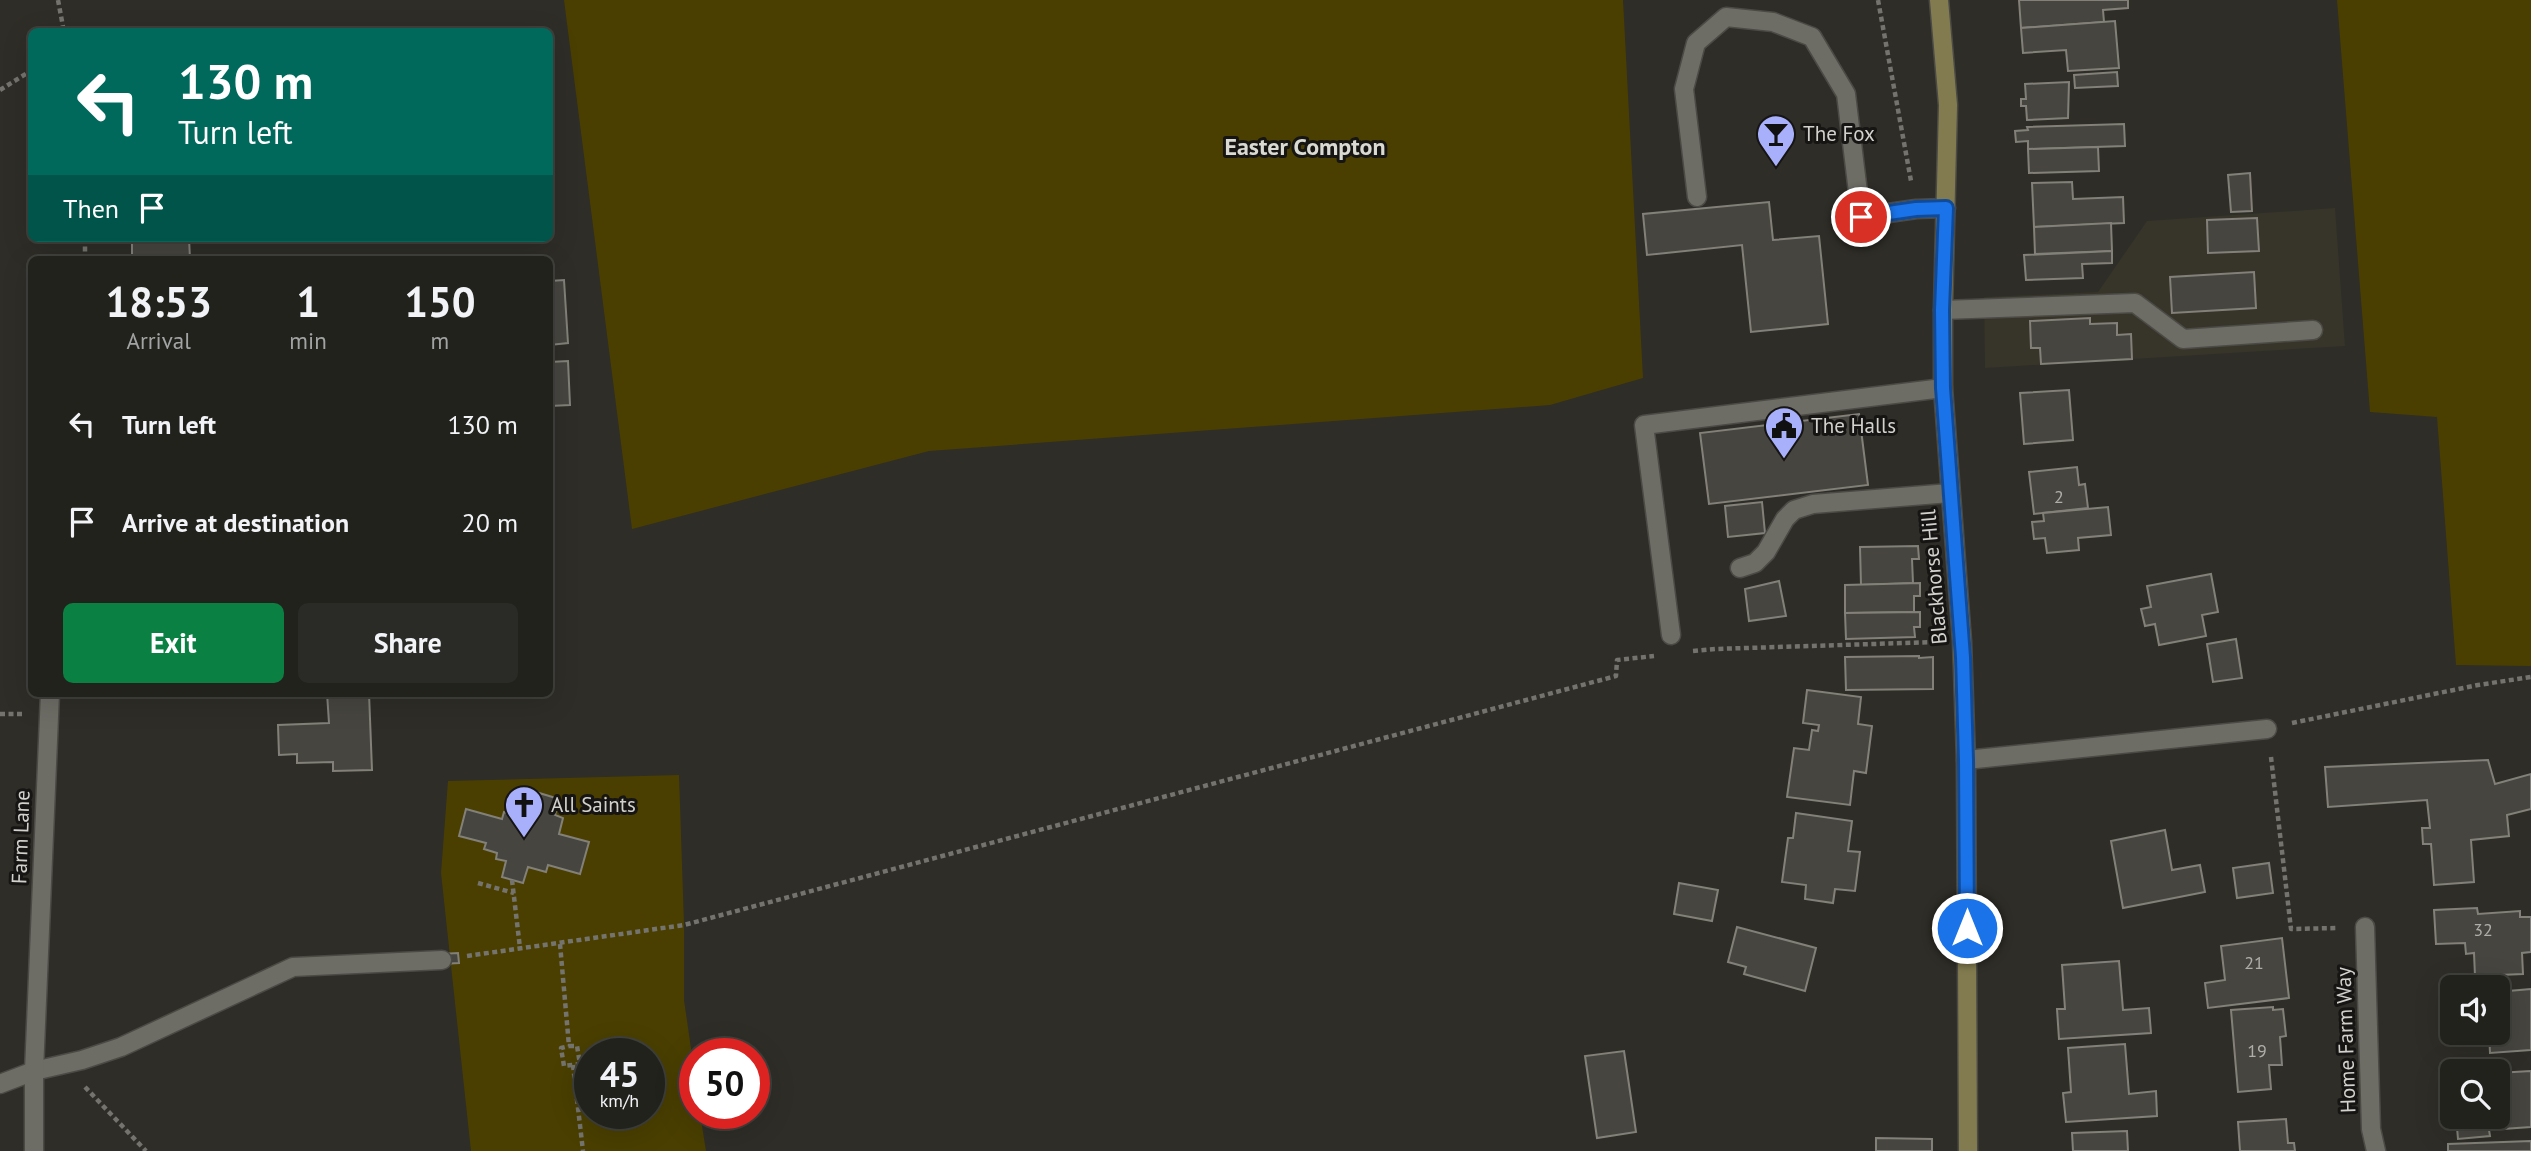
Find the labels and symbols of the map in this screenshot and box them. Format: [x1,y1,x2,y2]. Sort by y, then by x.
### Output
bar icon: The Fox [1755,113,1797,168]
place label: The Fox [1803,120,1875,147]
district label: Easter Compton [1224,131,1386,162]
pin [1831,187,1891,247]
public building icon: The Halls [1763,405,1805,460]
place label: The Halls [1811,412,1896,439]
house number: 2 [2054,485,2064,508]
street label: Blackhorse Hill [1914,508,1953,646]
church icon: All Saints [503,784,545,839]
street label: Farm Lane [5,789,36,884]
place label: All Saints [551,791,636,818]
position arrow [1930,891,2004,965]
house number: 32 [2473,918,2493,941]
house number: 21 [2244,951,2264,974]
street label: Home Farm Way [2329,966,2362,1113]
speed limit sign: 50 [679,1038,770,1129]
house number: 19 [2247,1039,2267,1062]

